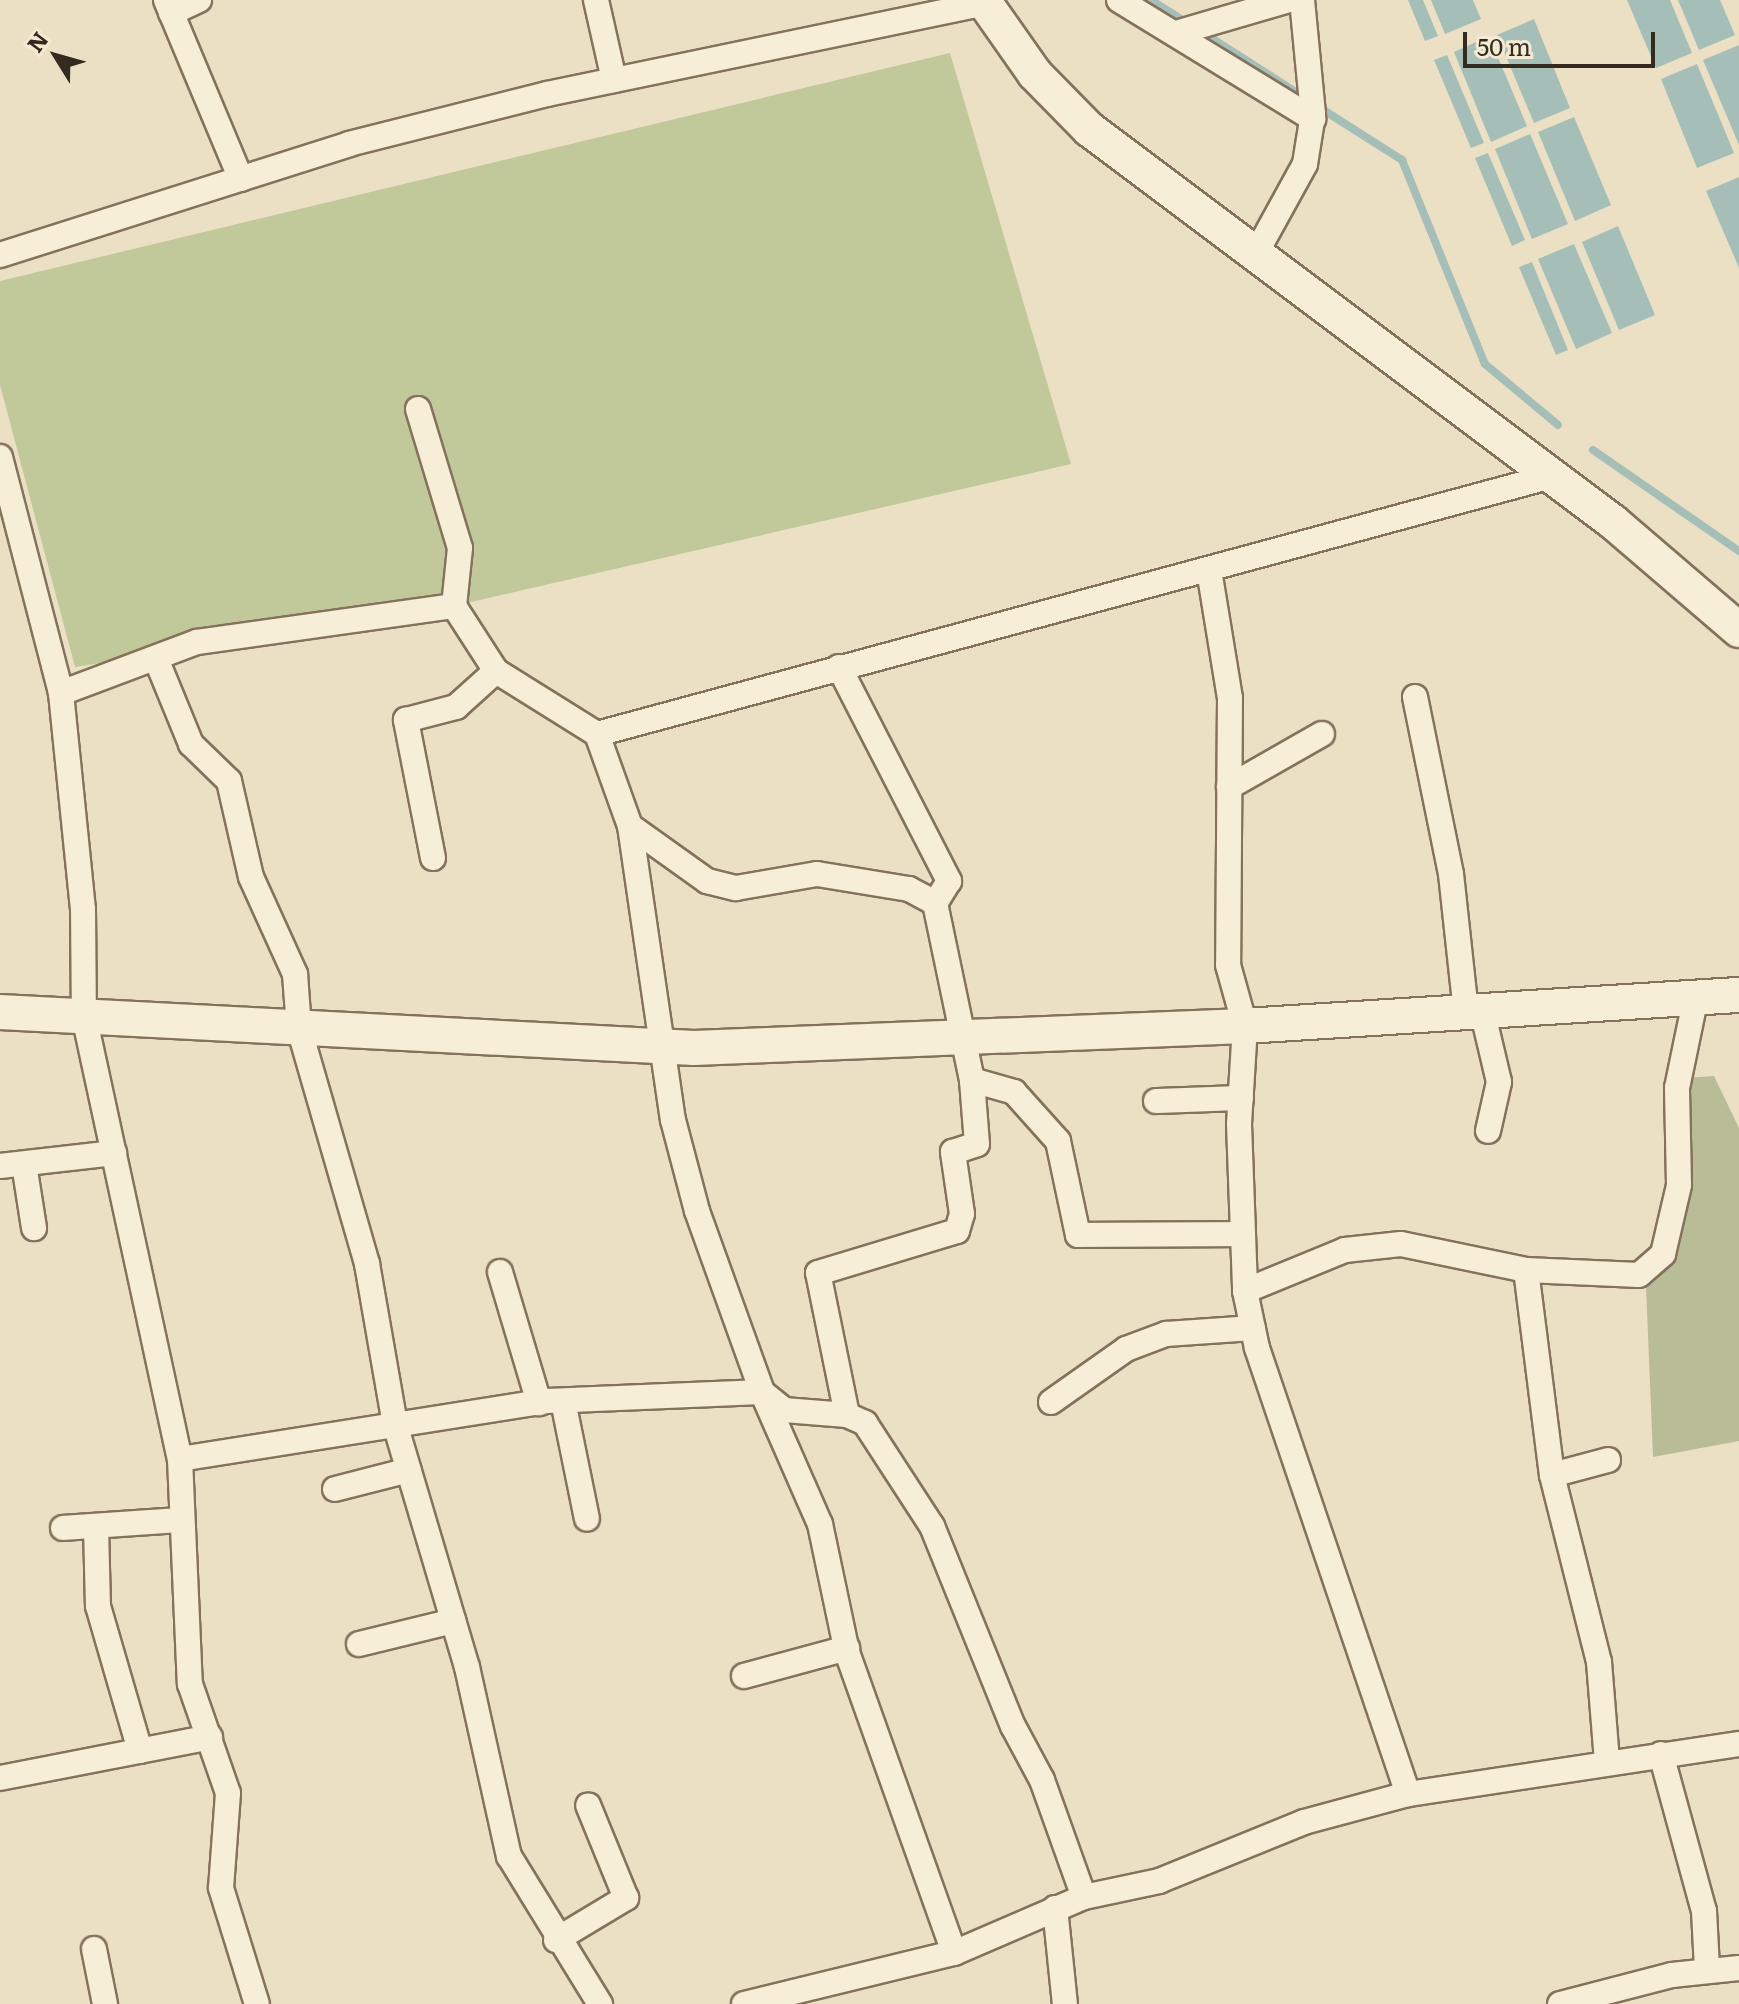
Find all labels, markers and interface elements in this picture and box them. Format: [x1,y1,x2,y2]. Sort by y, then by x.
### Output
north arrow [16,16,96,96]
scale bar [1467,16,1659,66]
text: N [18,24,55,59]
text: 50 m [1477,28,1531,63]

